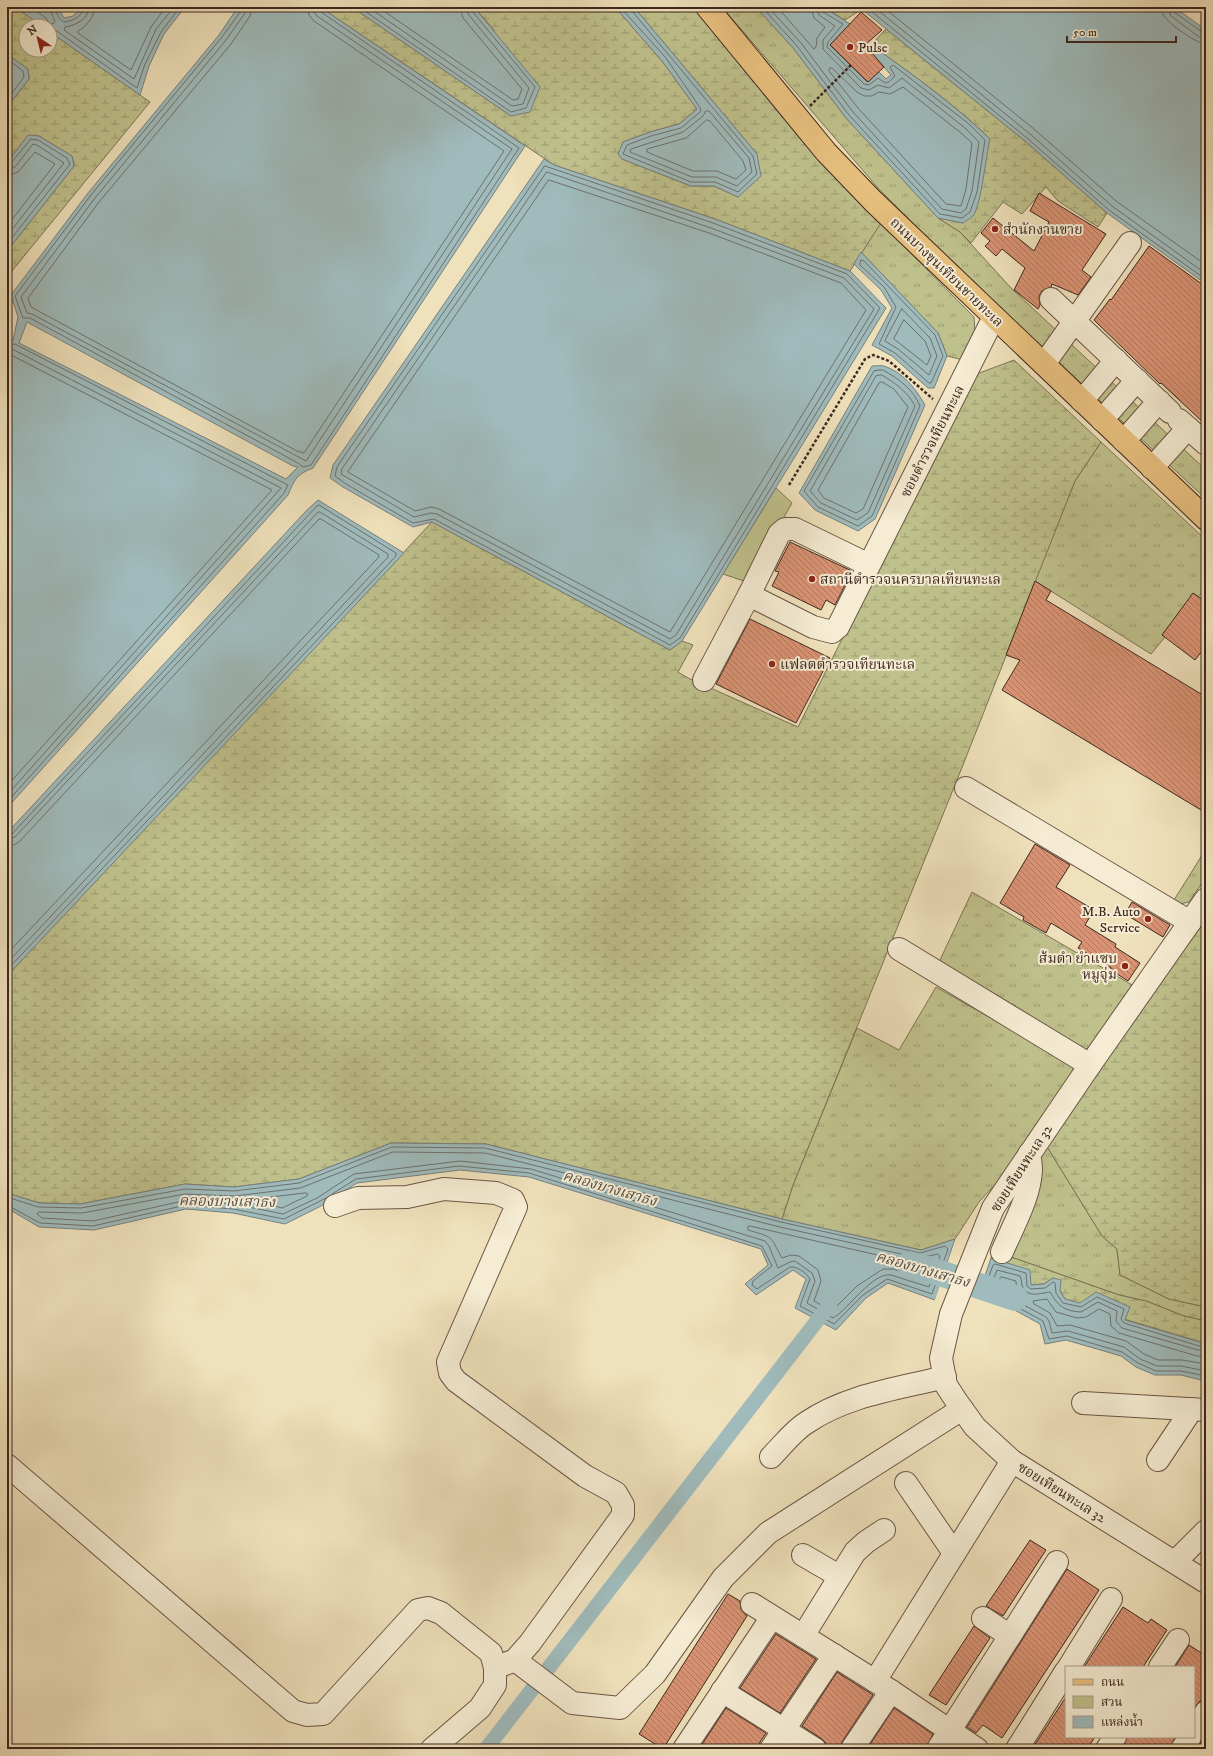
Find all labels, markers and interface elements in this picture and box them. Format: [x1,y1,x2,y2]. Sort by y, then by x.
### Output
north arrow [18,18,58,58]
scale bar [1067,18,1176,44]
text: N [25,22,41,39]
text: 50 m [1073,25,1097,40]
place label: Pulse [858,39,888,57]
marker: Pulse [845,42,855,52]
street label: ถนนบางขุนเทียนชายทะเล [886,214,1007,332]
place label: สำนักงานขาย [1003,221,1083,239]
marker: สำนักงานขาย [990,224,1000,234]
street label: ซอยตำรวจเทียนทะเล [897,382,969,501]
place label: สถานีตำรวจนครบาลเทียนทะเล [820,571,1001,589]
marker: สถานีตำรวจนครบาลเทียนทะเล [807,574,817,584]
place label: แฟลตตำรวจเทียนทะเล [780,656,915,674]
marker: แฟลตตำรวจเทียนทะเล [767,659,777,669]
place label: M.B. Auto Service [1082,903,1140,937]
marker: M.B. Auto Service [1143,914,1153,924]
place label: ส้มตำ ยำแซบ หมูจุ่ม [1039,950,1117,984]
marker: ส้มตำ ยำแซบ หมูจุ่ม [1120,961,1130,971]
street label: ซอยเทียนทะเล 32 [987,1121,1057,1216]
water label: คลองบางเสาธง [561,1166,659,1211]
water label: คลองบางเสาธง [178,1191,276,1212]
water label: คลองบางเสาธง [874,1247,972,1292]
street label: ซอยเทียนทะเล 32 [1014,1459,1109,1527]
legend [1065,1666,1195,1738]
text: ถนน [1101,1675,1124,1690]
text: สวน [1101,1695,1123,1710]
text: แหล่งน้ำ [1101,1713,1143,1730]

